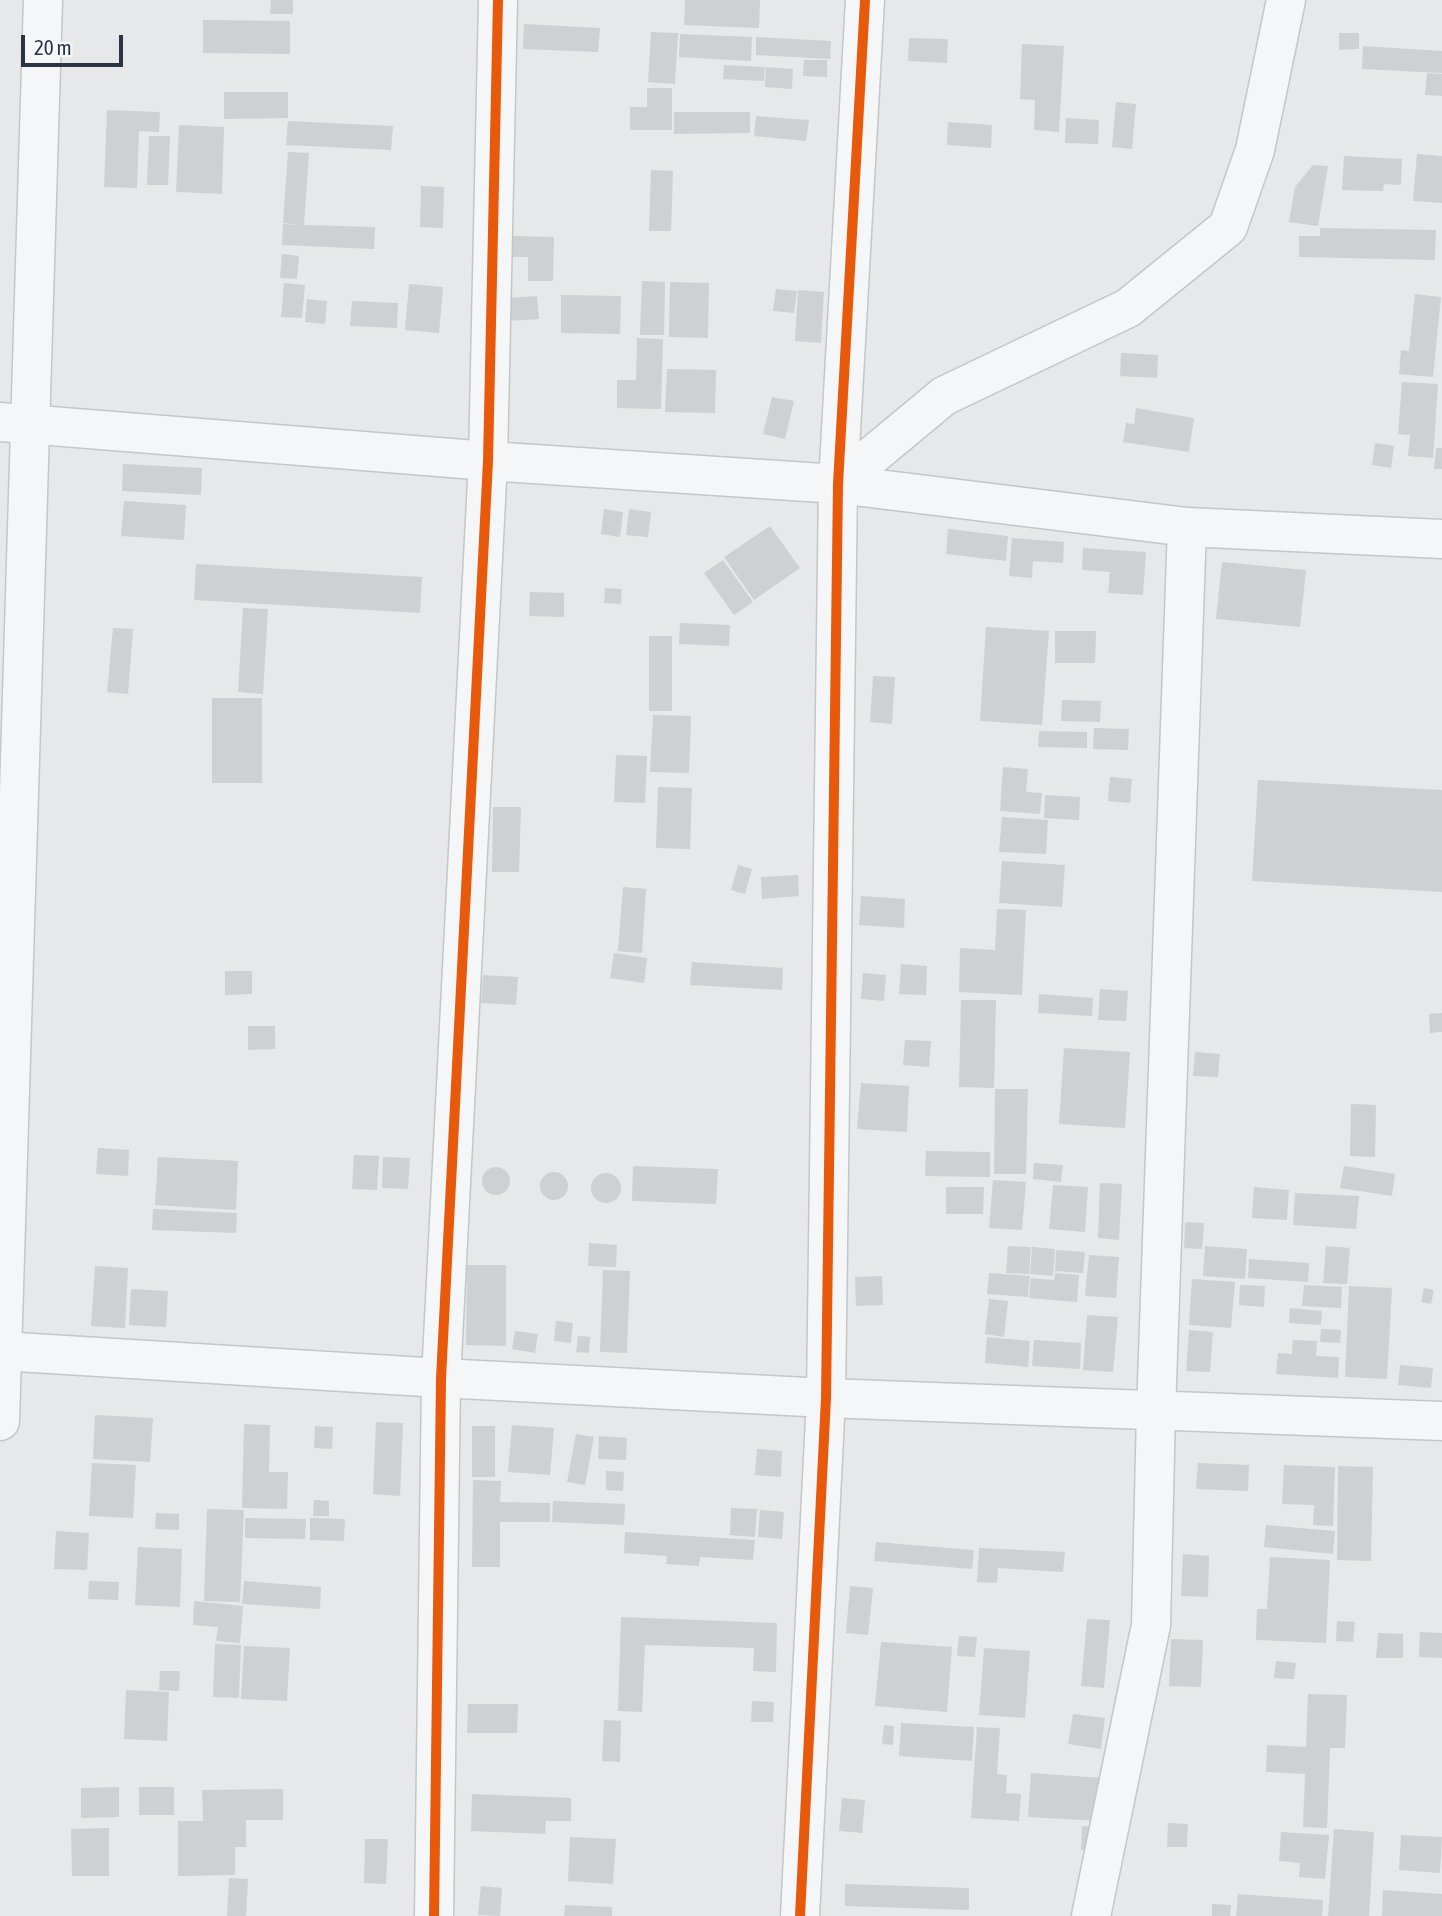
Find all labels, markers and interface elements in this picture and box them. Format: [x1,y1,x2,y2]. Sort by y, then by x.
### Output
scale bar [24,21,126,65]
text: 20 m [34,35,72,59]

